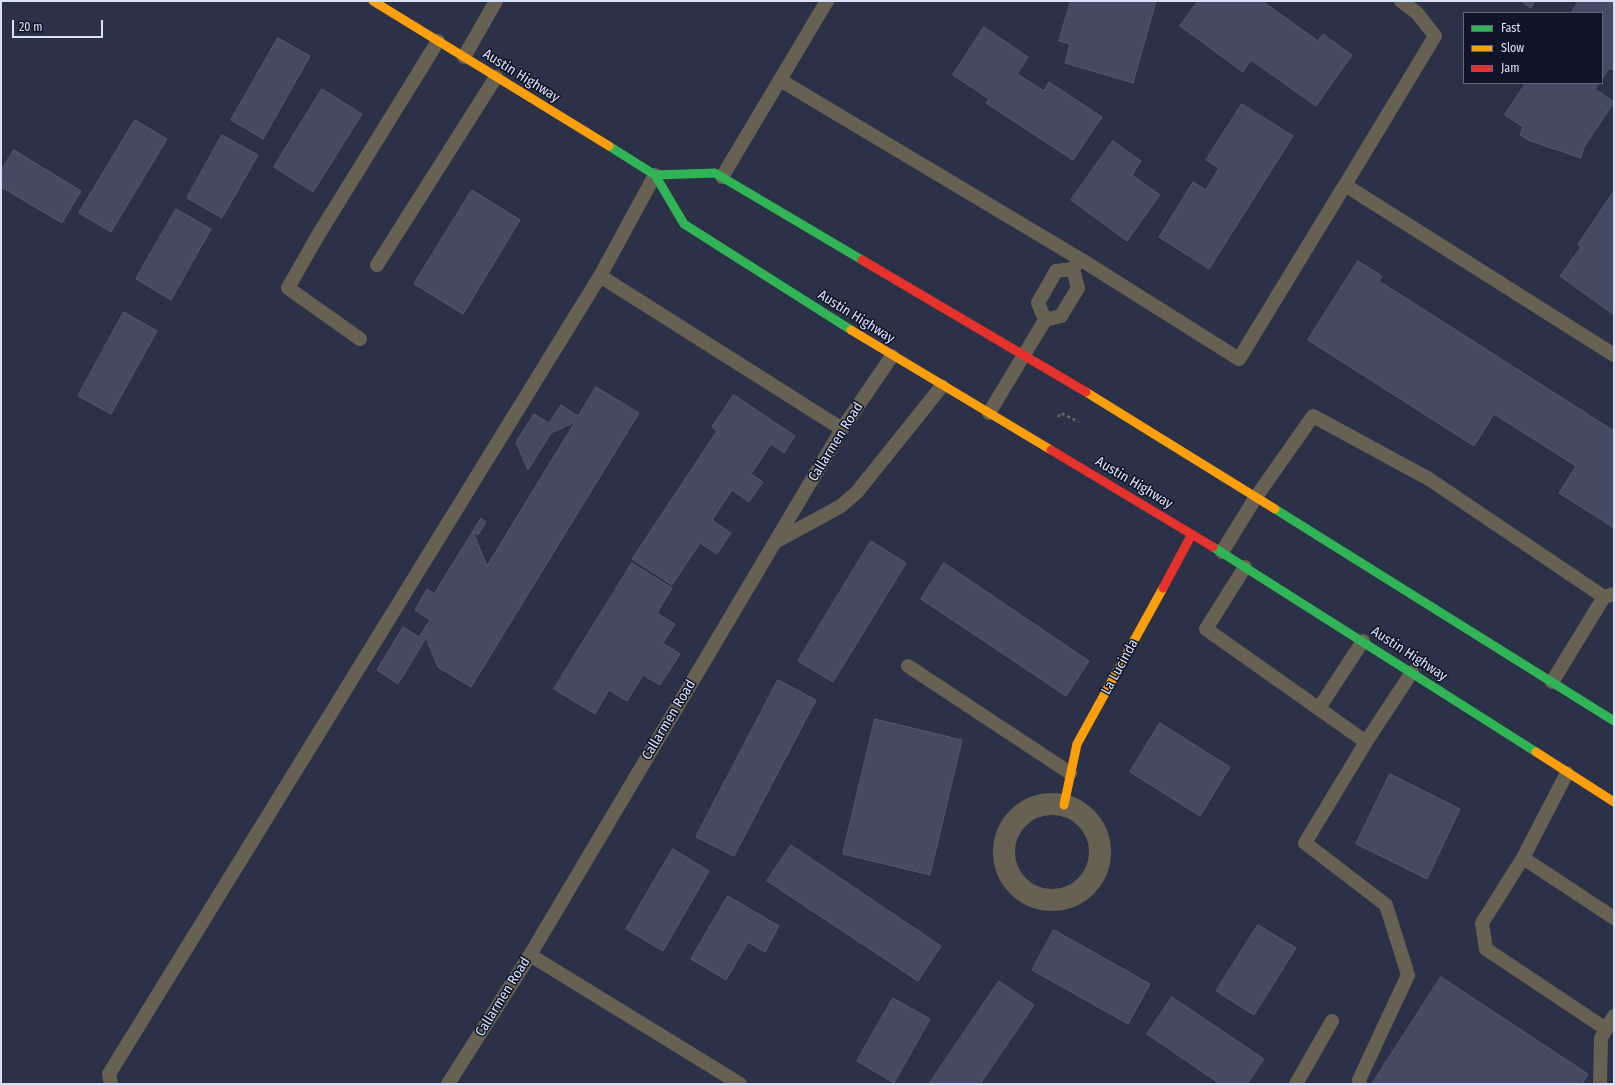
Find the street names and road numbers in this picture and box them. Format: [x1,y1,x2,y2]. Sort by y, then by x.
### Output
street label: Austin Highway [480,46,562,106]
street label: Austin Highway [815,287,897,347]
street label: Callarmen Road [805,399,867,485]
street label: Austin Highway [1092,453,1176,513]
street label: Austin Highway [1368,623,1450,685]
street label: La Lucinda [1098,636,1142,698]
street label: Callarmen Road [639,677,699,763]
street label: Callarmen Road [472,954,534,1040]

